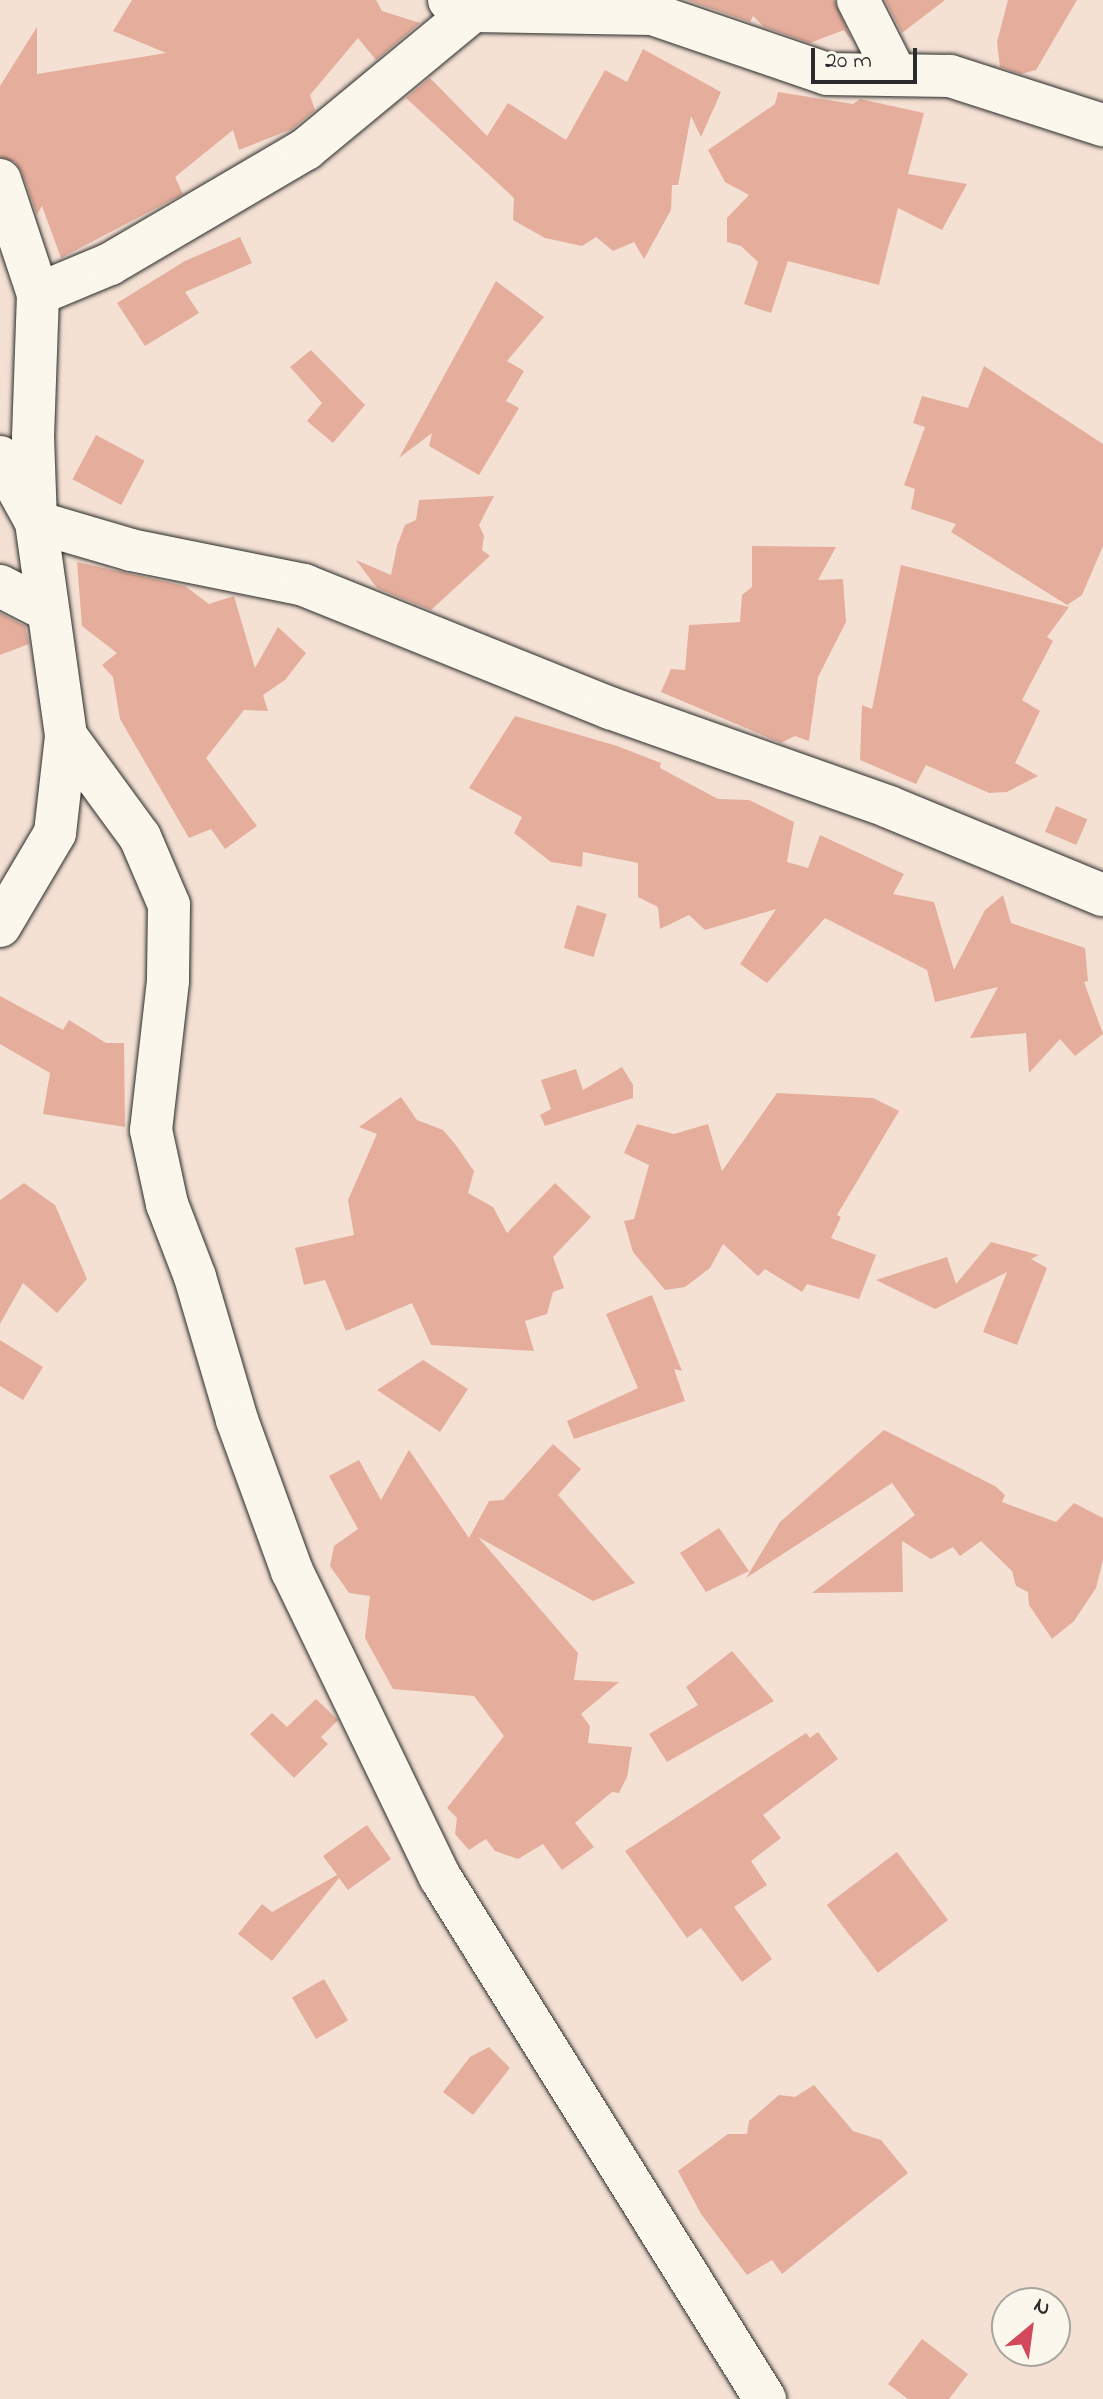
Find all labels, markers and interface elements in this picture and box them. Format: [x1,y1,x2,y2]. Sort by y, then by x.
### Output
scale bar [815,32,921,82]
text: 20 m [825,44,872,79]
north arrow [991,2287,1071,2367]
text: N [1027,2290,1056,2325]

